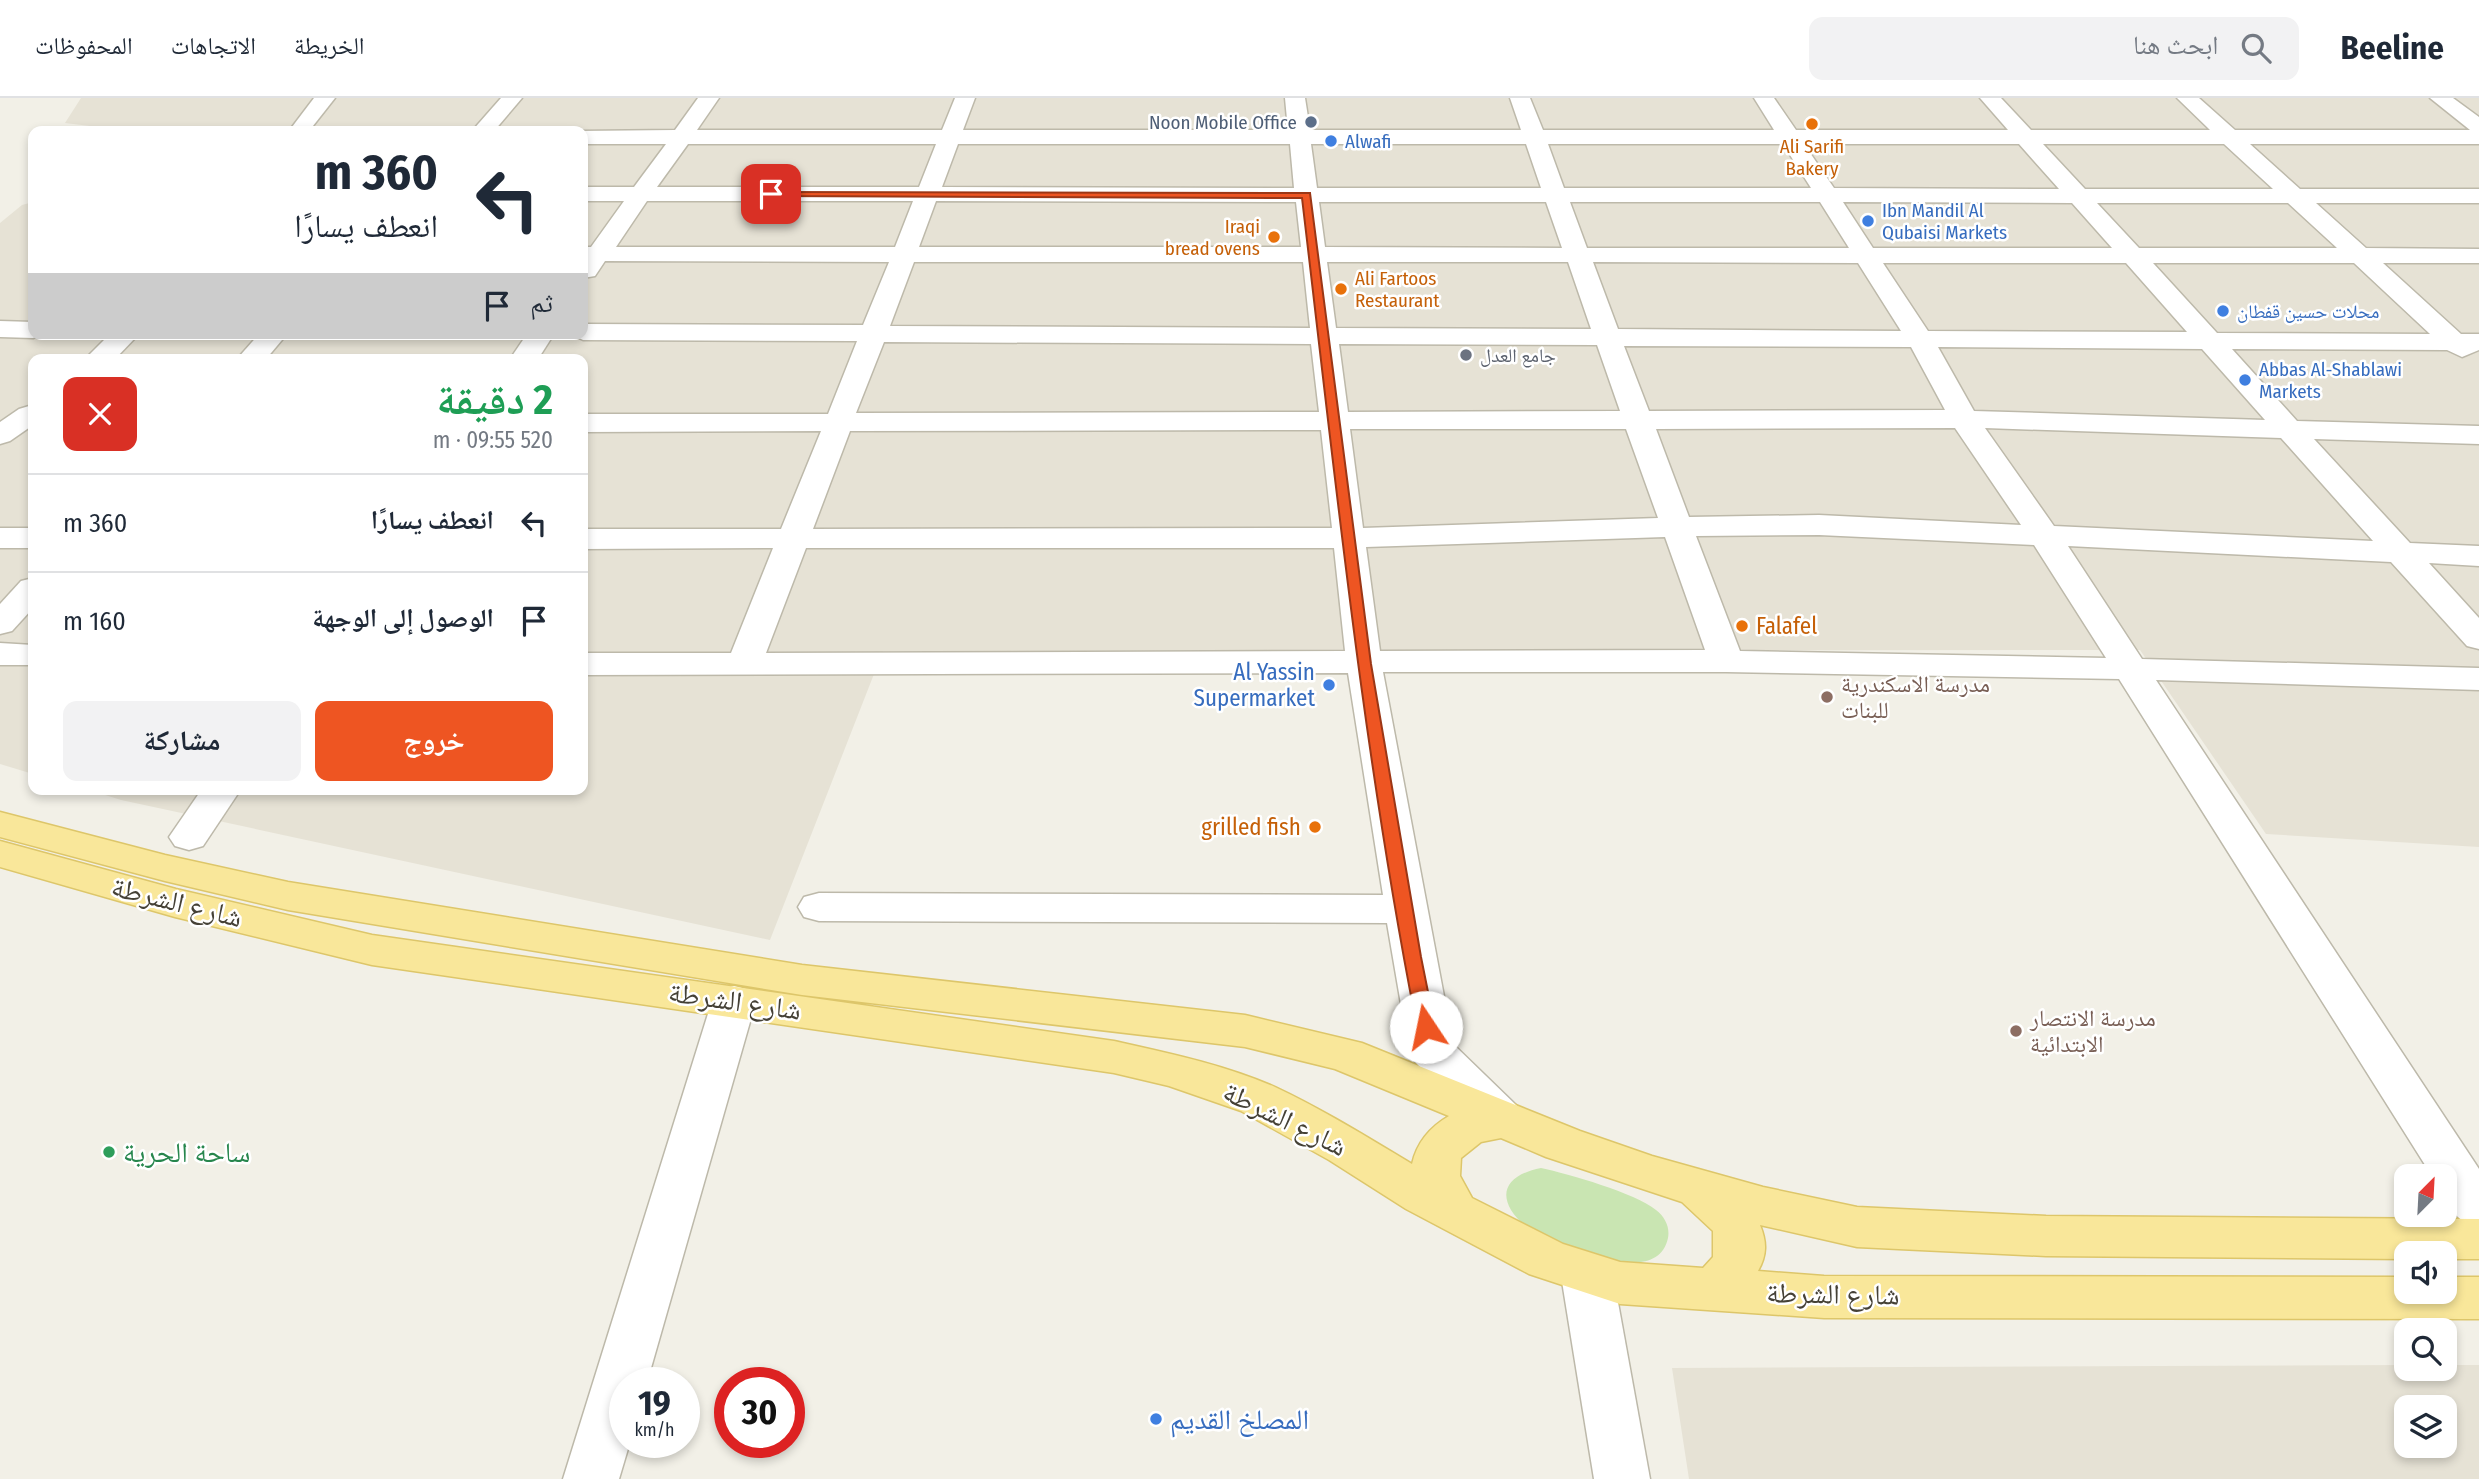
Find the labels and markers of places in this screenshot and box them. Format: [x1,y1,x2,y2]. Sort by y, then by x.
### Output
place label: Noon Mobile Office [1149,111,1297,134]
marker: Noon Mobile Office [1303,114,1319,130]
marker: Ali Sarifi Bakery [1804,116,1820,132]
place label: Alwafi [1345,130,1391,153]
marker: Alwafi [1323,133,1339,149]
place label: Ali Sarifi Bakery [1780,135,1844,180]
pin [741,164,801,224]
place label: Ibn Mandil Al Qubaisi Markets [1882,199,2007,244]
marker: Ibn Mandil Al Qubaisi Markets [1860,213,1876,229]
place label: Iraqi bread ovens [1165,215,1260,260]
marker: Iraqi bread ovens [1266,229,1282,245]
place label: Ali Fartoos Restaurant [1355,267,1440,312]
marker: Ali Fartoos Restaurant [1333,281,1349,297]
place label: محلات حسين قفطان [2237,300,2379,323]
marker: محلات حسين قفطان [2215,303,2231,319]
place label: جامع العدل [1480,344,1556,368]
marker: جامع العدل [1458,347,1474,363]
place label: Abbas Al-Shablawi Markets [2259,358,2402,403]
marker: Abbas Al-Shablawi Markets [2237,372,2253,388]
place label: Falafel [1756,612,1817,640]
marker: Falafel [1734,618,1750,634]
place label: Al Yassin Supermarket [1194,658,1315,712]
place label: مدرسة الاسكندرية للبنات [1841,670,1990,724]
marker: Al Yassin Supermarket [1321,677,1337,693]
marker: مدرسة الاسكندرية للبنات [1819,689,1835,705]
place label: grilled fish [1201,813,1301,841]
marker: grilled fish [1307,819,1323,835]
place label: مدرسة الانتصار الابتدائية [2029,1004,2156,1058]
marker: مدرسة الانتصار الابتدائية [2008,1023,2024,1039]
place label: ساحة الحرية [123,1136,250,1169]
marker: ساحة الحرية [101,1144,117,1160]
place label: المصلخ القديم [1170,1403,1309,1438]
marker: المصلخ القديم [1148,1411,1164,1427]

